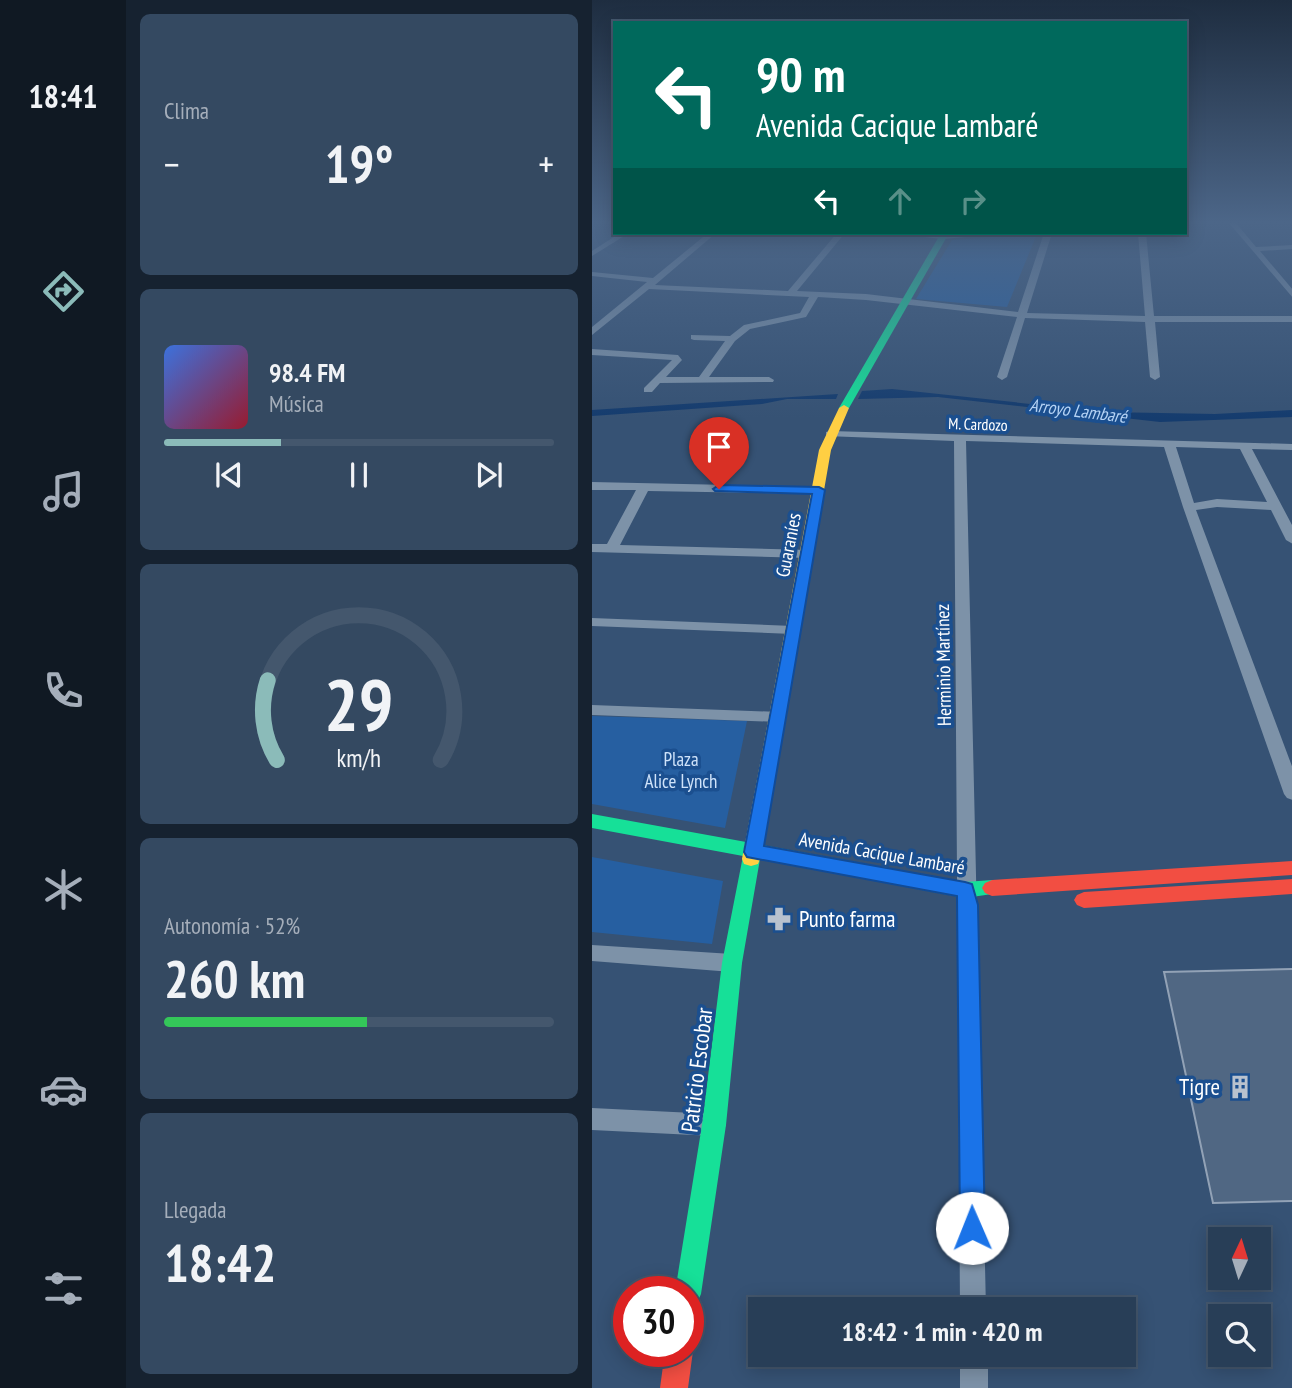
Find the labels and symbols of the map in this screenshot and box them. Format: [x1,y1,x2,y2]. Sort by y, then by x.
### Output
water label: Arroyo Lambaré [1028,393,1130,428]
street label: M. Cardozo [948,413,1008,435]
pin [689,417,749,489]
street label: Guaraníes [770,511,806,579]
street label: Herminio Martínez [930,604,956,726]
park label: Plaza Alice Lynch [645,747,717,793]
street label: Avenida Cacique Lambaré [797,827,967,879]
place label: Punto farma [799,904,895,933]
pharmacy icon: Punto farma [765,905,793,933]
street label: Patricio Escobar [674,1005,719,1134]
place label: Tigre [1179,1072,1220,1101]
building icon: Tigre [1226,1073,1254,1101]
position arrow [935,1191,1009,1265]
north arrow [1208,1227,1271,1290]
speed limit sign: 30 [613,1276,704,1367]

